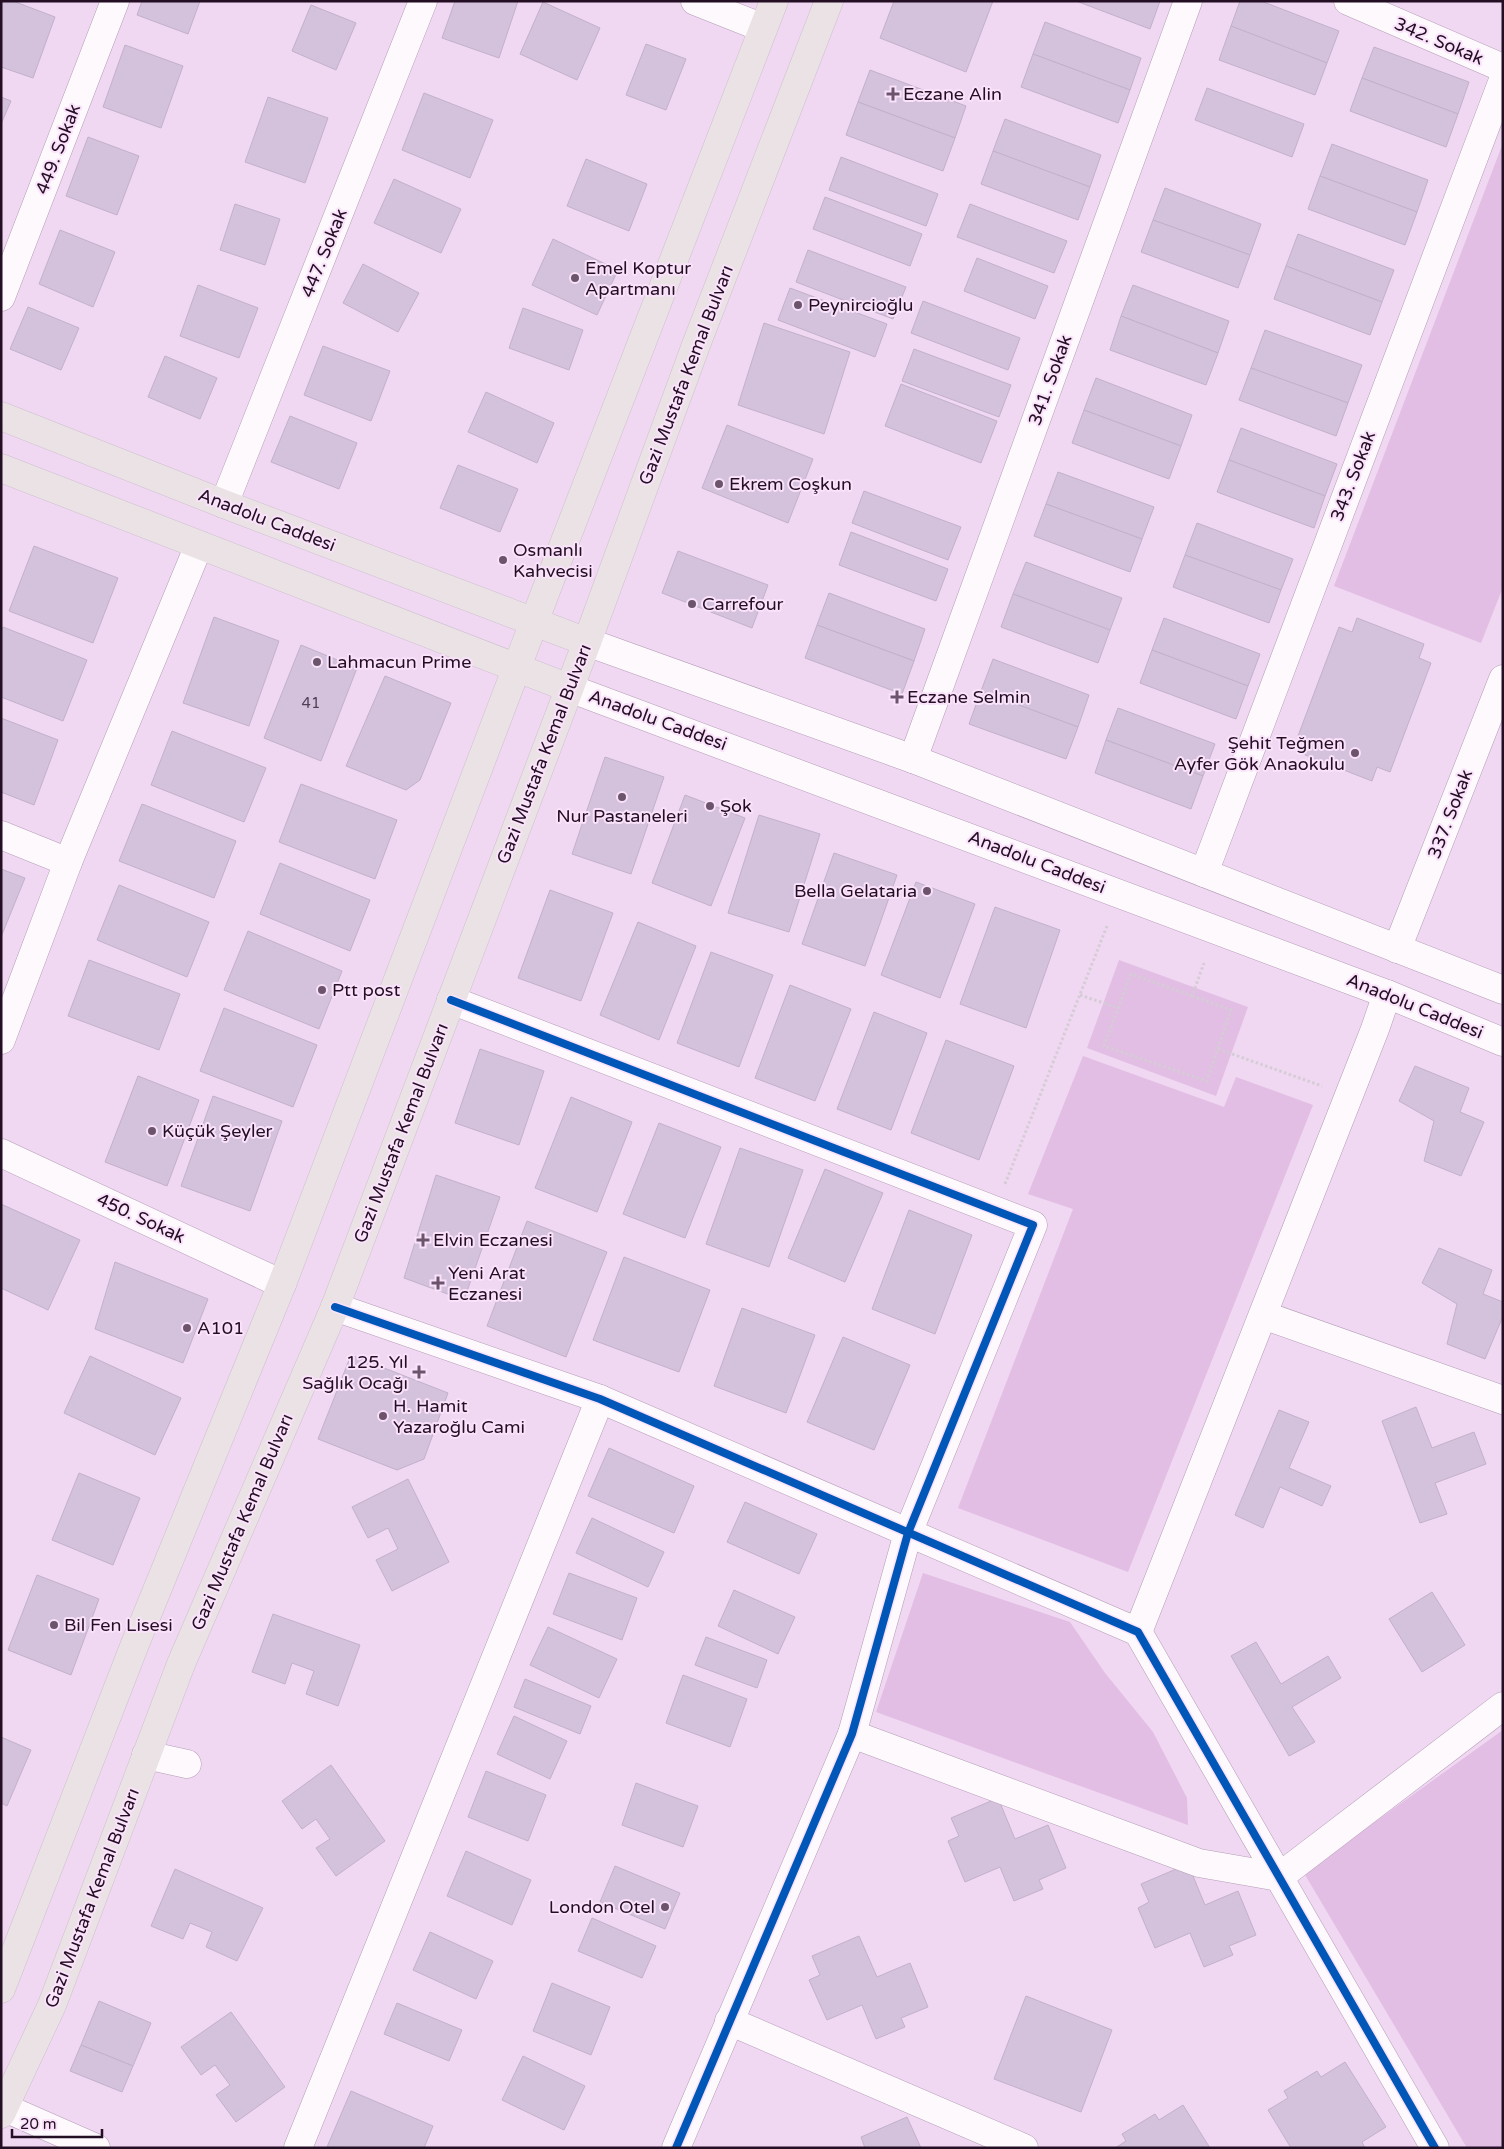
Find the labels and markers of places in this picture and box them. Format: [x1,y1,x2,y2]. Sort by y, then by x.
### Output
place label: Eczane Alin [903,83,1002,105]
marker: Eczane Alin [887,88,899,100]
place label: Emel Koptur Apartmanı [585,257,691,300]
marker: Emel Koptur Apartmanı [569,272,581,284]
place label: Peynircioğlu [808,294,914,316]
marker: Peynircioğlu [792,299,804,311]
place label: Ekrem Coşkun [729,473,852,495]
marker: Ekrem Coşkun [713,478,725,490]
place label: Osmanlı Kahvecisi [513,539,593,582]
marker: Osmanlı Kahvecisi [497,554,509,566]
place label: Carrefour [702,593,784,615]
marker: Carrefour [686,598,698,610]
place label: Lahmacun Prime [327,651,471,673]
marker: Lahmacun Prime [311,656,323,668]
place label: Eczane Selmin [907,686,1030,708]
marker: Eczane Selmin [891,691,903,703]
place label: Şehit Teğmen Ayfer Gök Anaokulu [1174,732,1345,775]
marker: Şehit Teğmen Ayfer Gök Anaokulu [1349,747,1361,759]
marker: Nur Pastaneleri [616,791,628,803]
place label: Şok [720,795,752,817]
marker: Şok [704,800,716,812]
place label: Nur Pastaneleri [556,805,688,827]
place label: Bella Gelataria [794,880,917,902]
marker: Bella Gelataria [921,885,933,897]
place label: Ptt post [332,979,400,1001]
marker: Ptt post [316,984,328,996]
place label: Küçük Şeyler [162,1120,273,1142]
marker: Küçük Şeyler [146,1125,158,1137]
place label: Elvin Eczanesi [433,1229,553,1251]
marker: Elvin Eczanesi [417,1234,429,1246]
place label: Yeni Arat Eczanesi [448,1262,526,1305]
marker: Yeni Arat Eczanesi [432,1277,444,1289]
place label: A101 [197,1317,244,1339]
marker: A101 [181,1322,193,1334]
place label: 125. Yıl Sağlık Ocağı [302,1351,408,1394]
marker: 125. Yıl Sağlık Ocağı [412,1365,426,1379]
place label: H. Hamit Yazaroğlu Cami [393,1395,525,1438]
marker: H. Hamit Yazaroğlu Cami [377,1410,389,1422]
place label: Bil Fen Lisesi [64,1614,173,1636]
marker: Bil Fen Lisesi [48,1619,60,1631]
place label: London Otel [549,1896,655,1918]
marker: London Otel [659,1901,671,1913]

